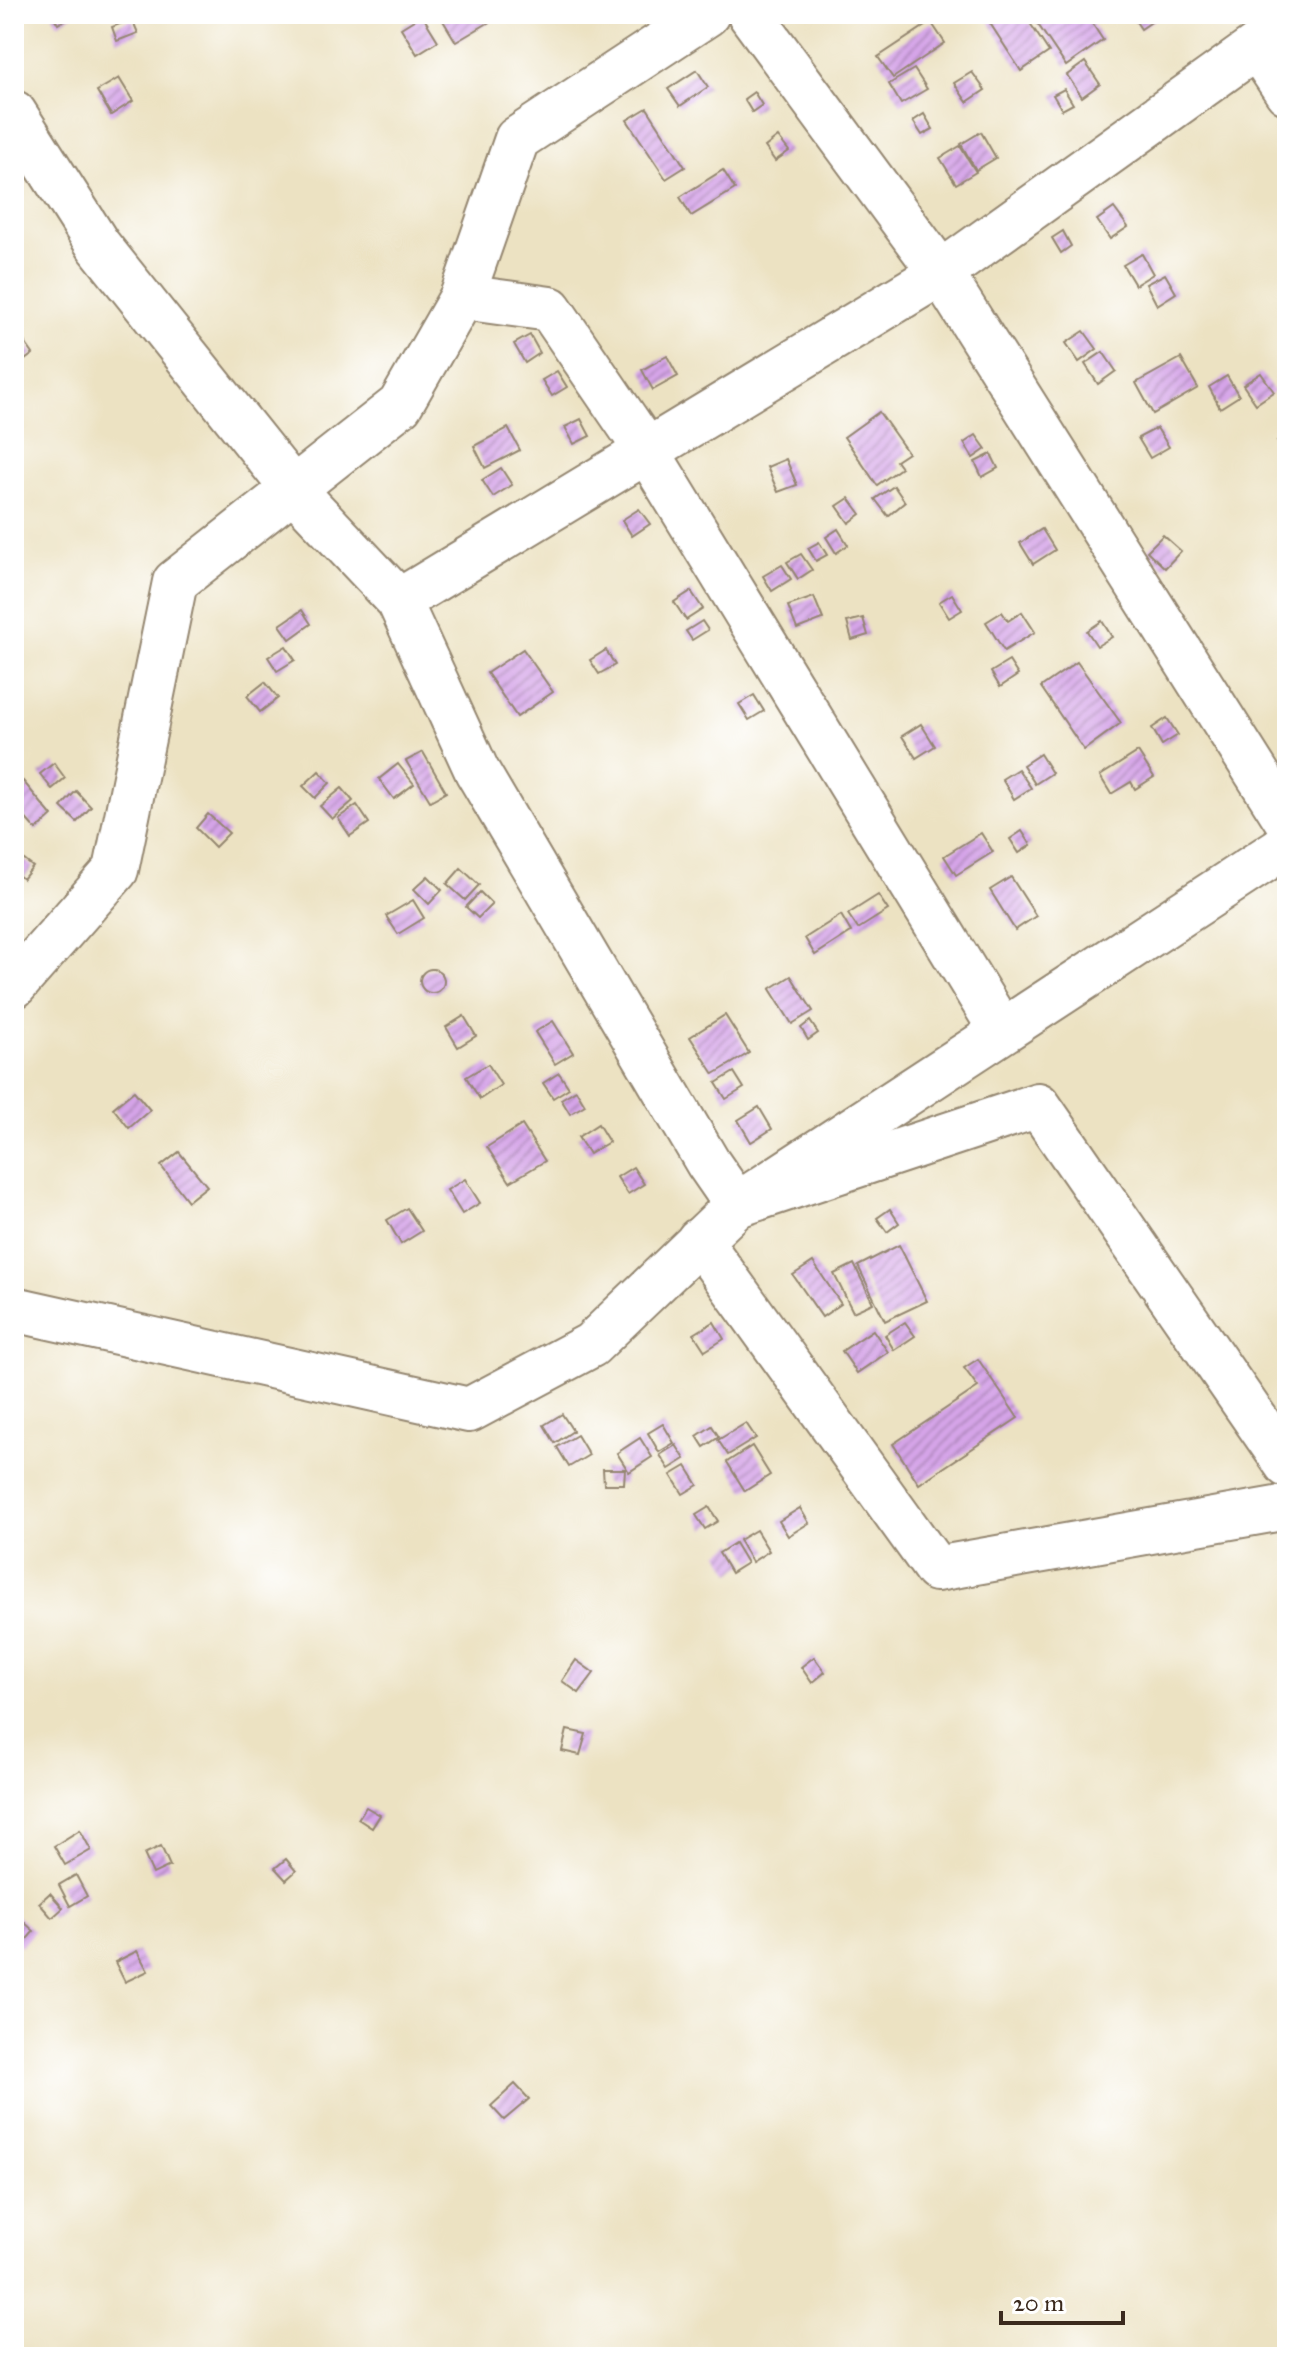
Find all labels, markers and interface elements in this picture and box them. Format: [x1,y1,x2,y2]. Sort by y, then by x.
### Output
scale bar [1001,2275,1123,2325]
text: 20 m [1013,2288,1064,2318]

